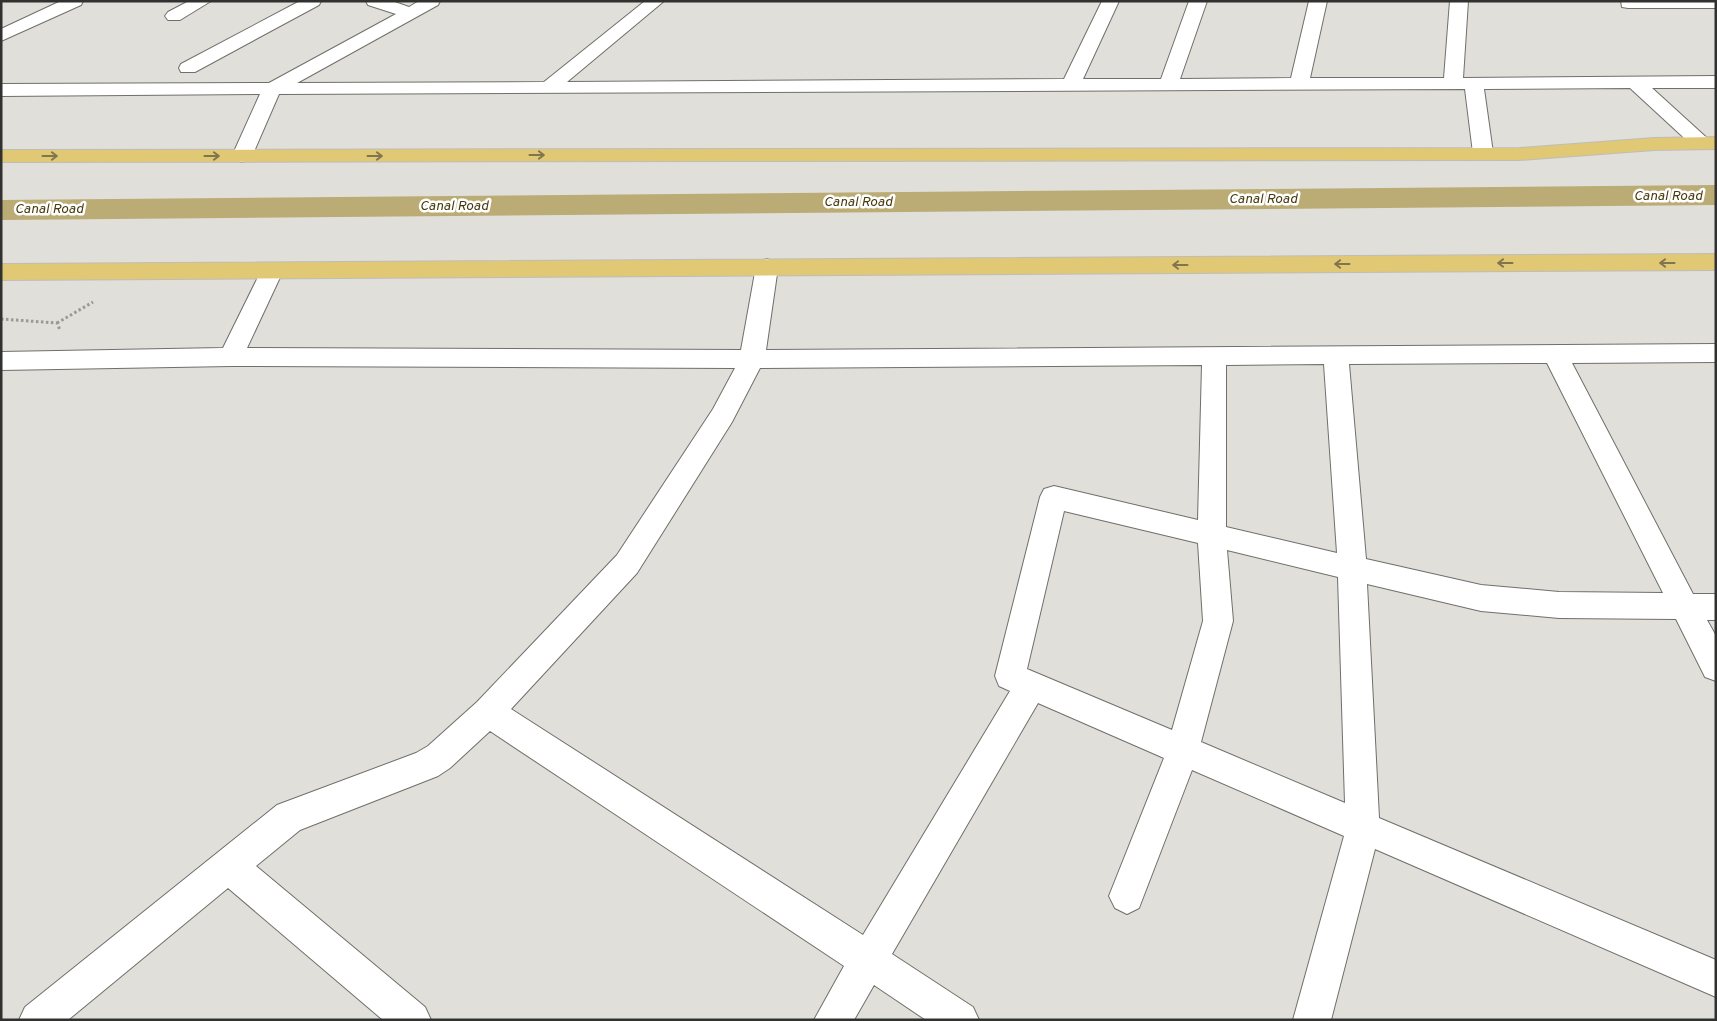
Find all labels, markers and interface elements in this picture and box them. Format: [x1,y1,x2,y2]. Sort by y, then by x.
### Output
one-way arrow [529,150,545,160]
one-way arrow [42,151,58,161]
one-way arrow [204,151,220,161]
one-way arrow [366,151,383,161]
water label: Canal Road [1634,188,1704,205]
water label: Canal Road [1229,191,1299,208]
water label: Canal Road [824,194,894,211]
water label: Canal Road [420,198,490,215]
water label: Canal Road [15,201,85,218]
one-way arrow [1497,258,1513,268]
one-way arrow [1659,258,1676,268]
one-way arrow [1334,259,1350,269]
one-way arrow [1172,260,1188,270]

